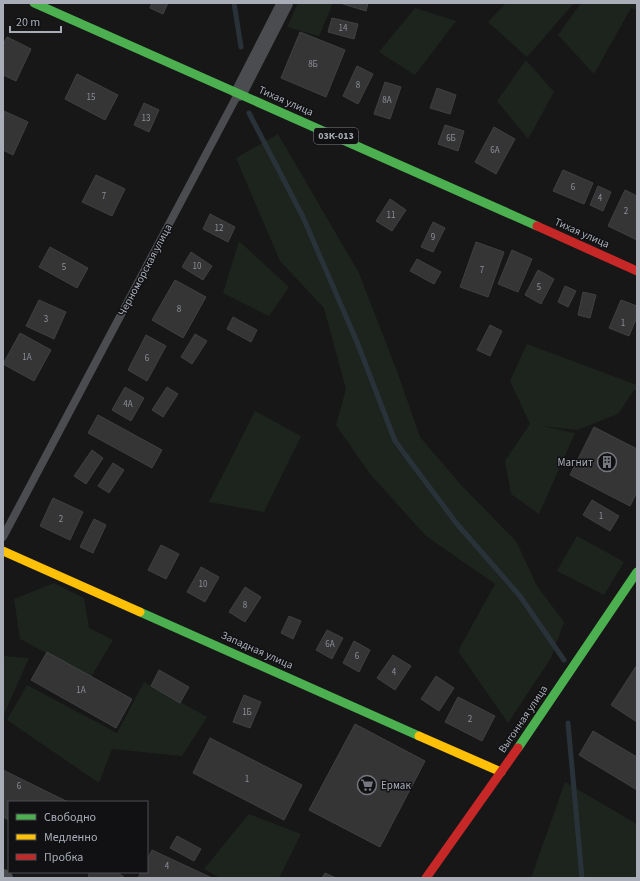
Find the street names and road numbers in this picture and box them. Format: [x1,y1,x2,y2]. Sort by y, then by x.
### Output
street label: Тихая улица [256,82,316,120]
road number: 03К-013 [314,128,358,144]
street label: Тихая улица [552,214,612,252]
street label: Черноморская улица [114,221,176,319]
street label: Западная улица [219,627,295,673]
street label: Выгонная улица [495,682,551,756]

